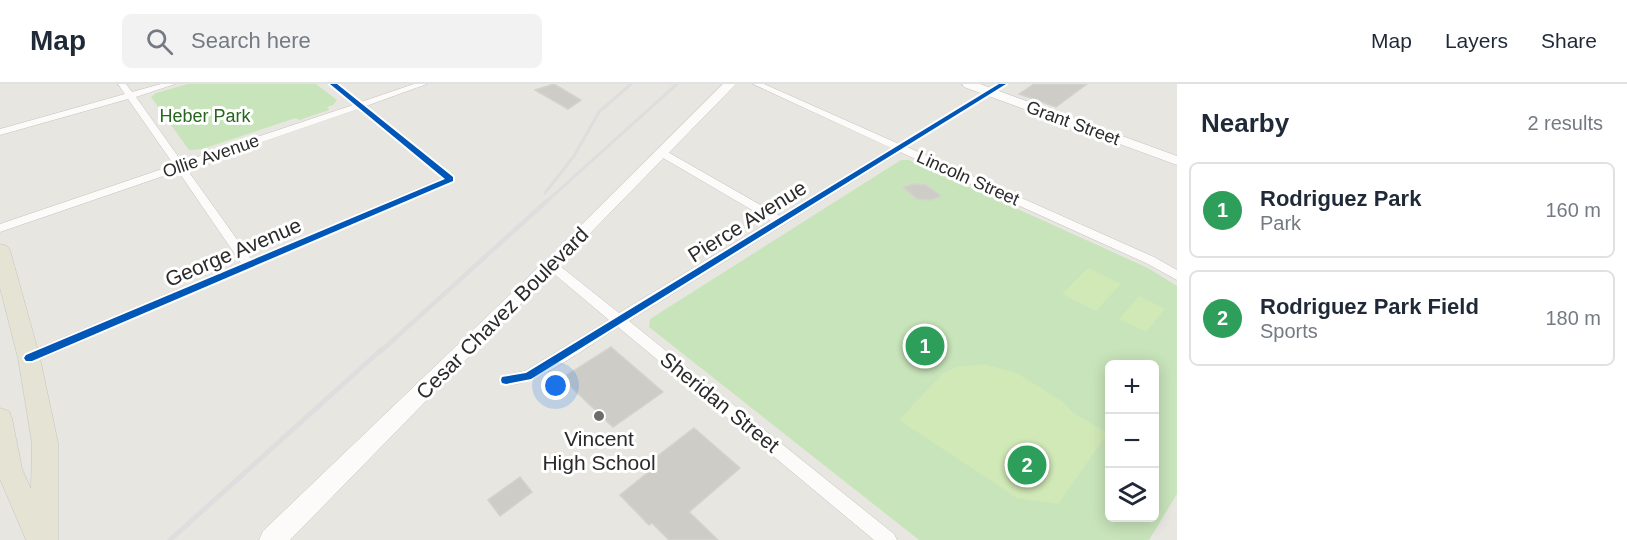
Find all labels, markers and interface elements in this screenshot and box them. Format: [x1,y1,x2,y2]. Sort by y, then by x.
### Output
search box [122,14,542,68]
text: Map [30,25,86,56]
icon: search [143,25,176,58]
text: Search here [191,28,311,53]
text: Map [1371,29,1412,52]
text: Layers [1445,29,1508,52]
text: Share [1541,29,1597,52]
street label: Grant Street [1024,97,1122,149]
park label: Heber Park [159,106,252,126]
text: Nearby [1201,108,1289,138]
text: 2 results [1527,112,1603,134]
street label: Ollie Avenue [160,130,262,182]
street label: Lincoln Street [914,146,1022,210]
street label: Pierce Avenue [684,175,810,267]
text: Rodriguez Park [1260,186,1421,211]
text: 1 [1217,199,1228,221]
text: 160 m [1545,199,1601,221]
text: Park [1260,212,1301,234]
street label: George Avenue [162,213,304,291]
street label: Cesar Chavez Boulevard [411,222,593,404]
text: Rodriguez Park Field [1260,294,1479,319]
text: 2 [1217,307,1228,329]
text: 180 m [1545,307,1601,329]
text: Sports [1260,320,1318,342]
pin: 1 [906,324,944,368]
street label: Sheridan Street [656,347,784,457]
map controls [1105,360,1159,522]
button: + [1105,360,1159,414]
your location [541,371,570,400]
marker: Vincent High School [592,409,606,423]
button: − [1105,414,1159,468]
place label: Vincent High School [542,427,656,474]
pin: 2 [1008,442,1046,488]
button: layers [1105,468,1159,522]

